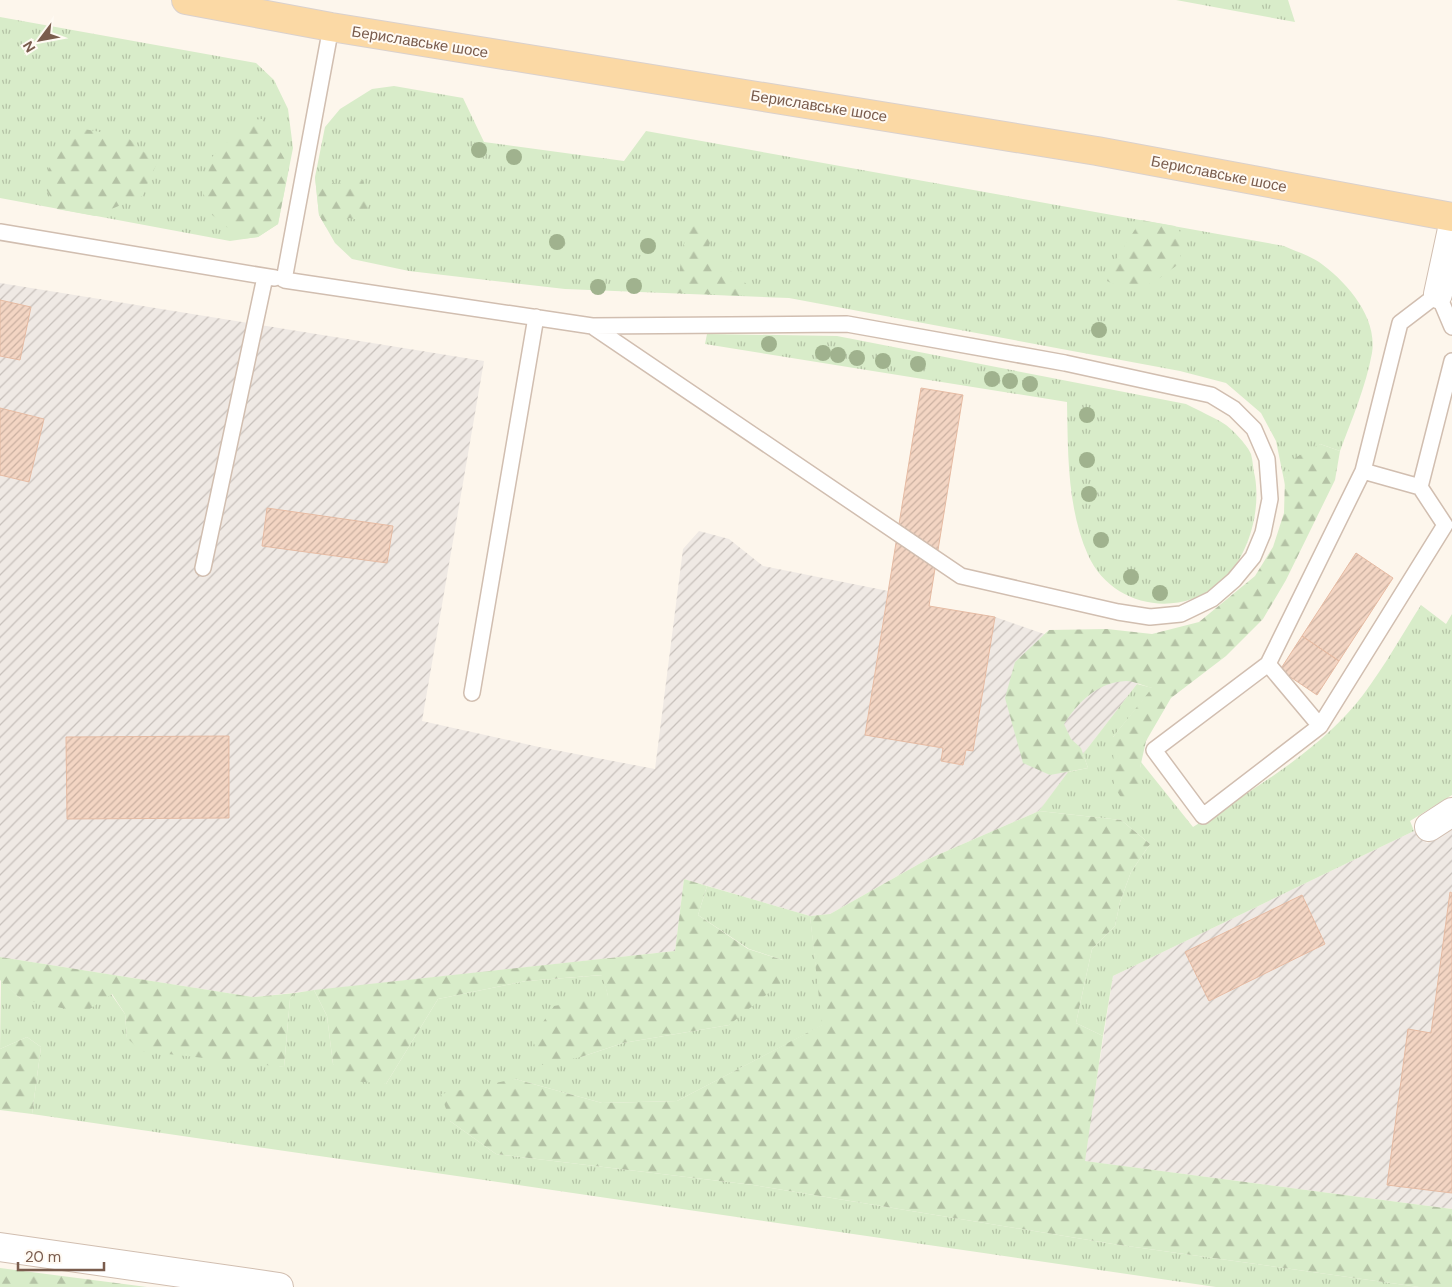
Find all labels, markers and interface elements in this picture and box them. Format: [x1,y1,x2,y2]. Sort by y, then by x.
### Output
north arrow [15,15,65,65]
street label: Бериславське шосе [350,21,490,63]
text: N [19,38,39,56]
street label: Бериславське шосе [749,85,889,127]
street label: Бериславське шосе [1149,151,1289,197]
scale bar [18,1240,104,1272]
text: 20 m [25,1247,61,1267]

